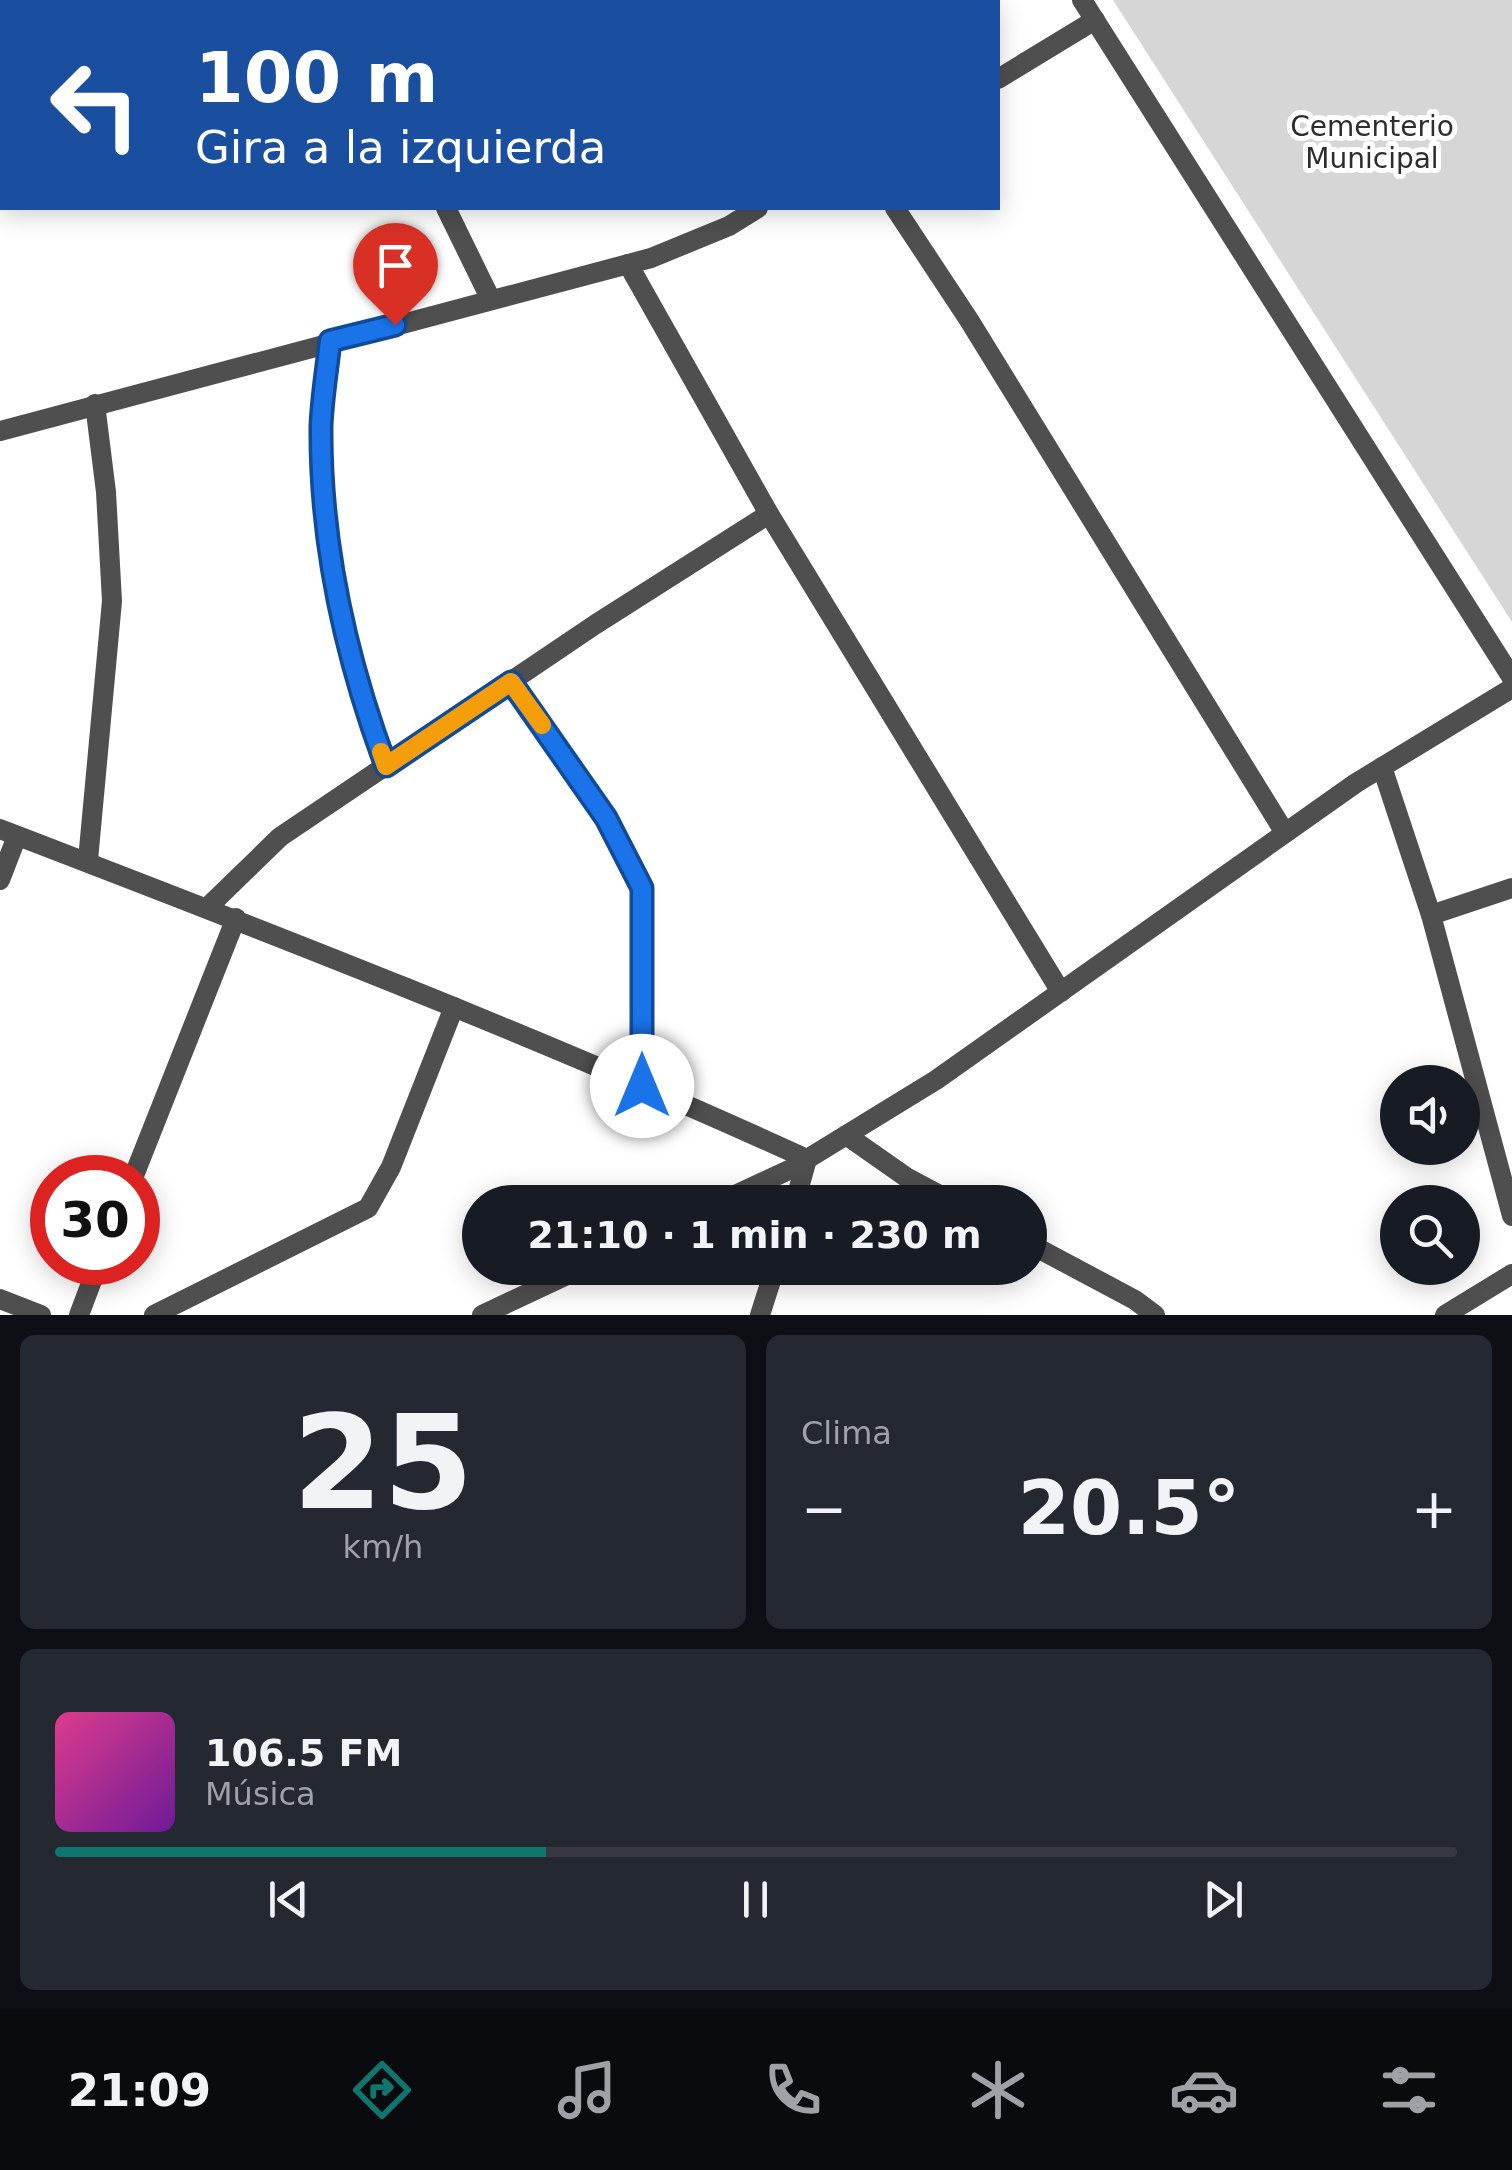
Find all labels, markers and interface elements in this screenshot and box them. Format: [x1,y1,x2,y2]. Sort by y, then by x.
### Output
text: 100 m [195,37,438,119]
icon: left [30,40,160,170]
park label: Cementerio Municipal [1290,110,1454,175]
text: Gira a la izquierda [195,121,606,174]
pin [353,223,438,326]
icon: arrive [368,238,423,293]
position arrow [590,1034,694,1138]
map controls [1380,1065,1480,1285]
button: sound [1380,1065,1480,1165]
speed limit sign: 30 [30,1155,160,1285]
button: search [1380,1185,1480,1285]
text: 21:10 · 1 min · 230 m [527,1213,982,1257]
text: 25 [293,1387,473,1539]
text: Clima [801,1414,892,1452]
text: 20.5° [1018,1464,1240,1552]
text: − [801,1477,847,1541]
text: + [1411,1477,1457,1541]
text: km/h [343,1528,423,1566]
text: 106.5 FM [205,1731,402,1775]
text: Música [205,1775,316,1813]
icon: previous [261,1872,316,1927]
icon: pause [728,1872,783,1927]
icon: next [1196,1872,1251,1927]
icon: directions [347,2055,417,2125]
icon: music [552,2055,622,2125]
icon: phone [758,2055,828,2125]
icon: climate [963,2055,1033,2125]
icon: car [1169,2055,1239,2125]
icon: filters [1374,2055,1444,2125]
text: 21:09 [68,2064,211,2117]

